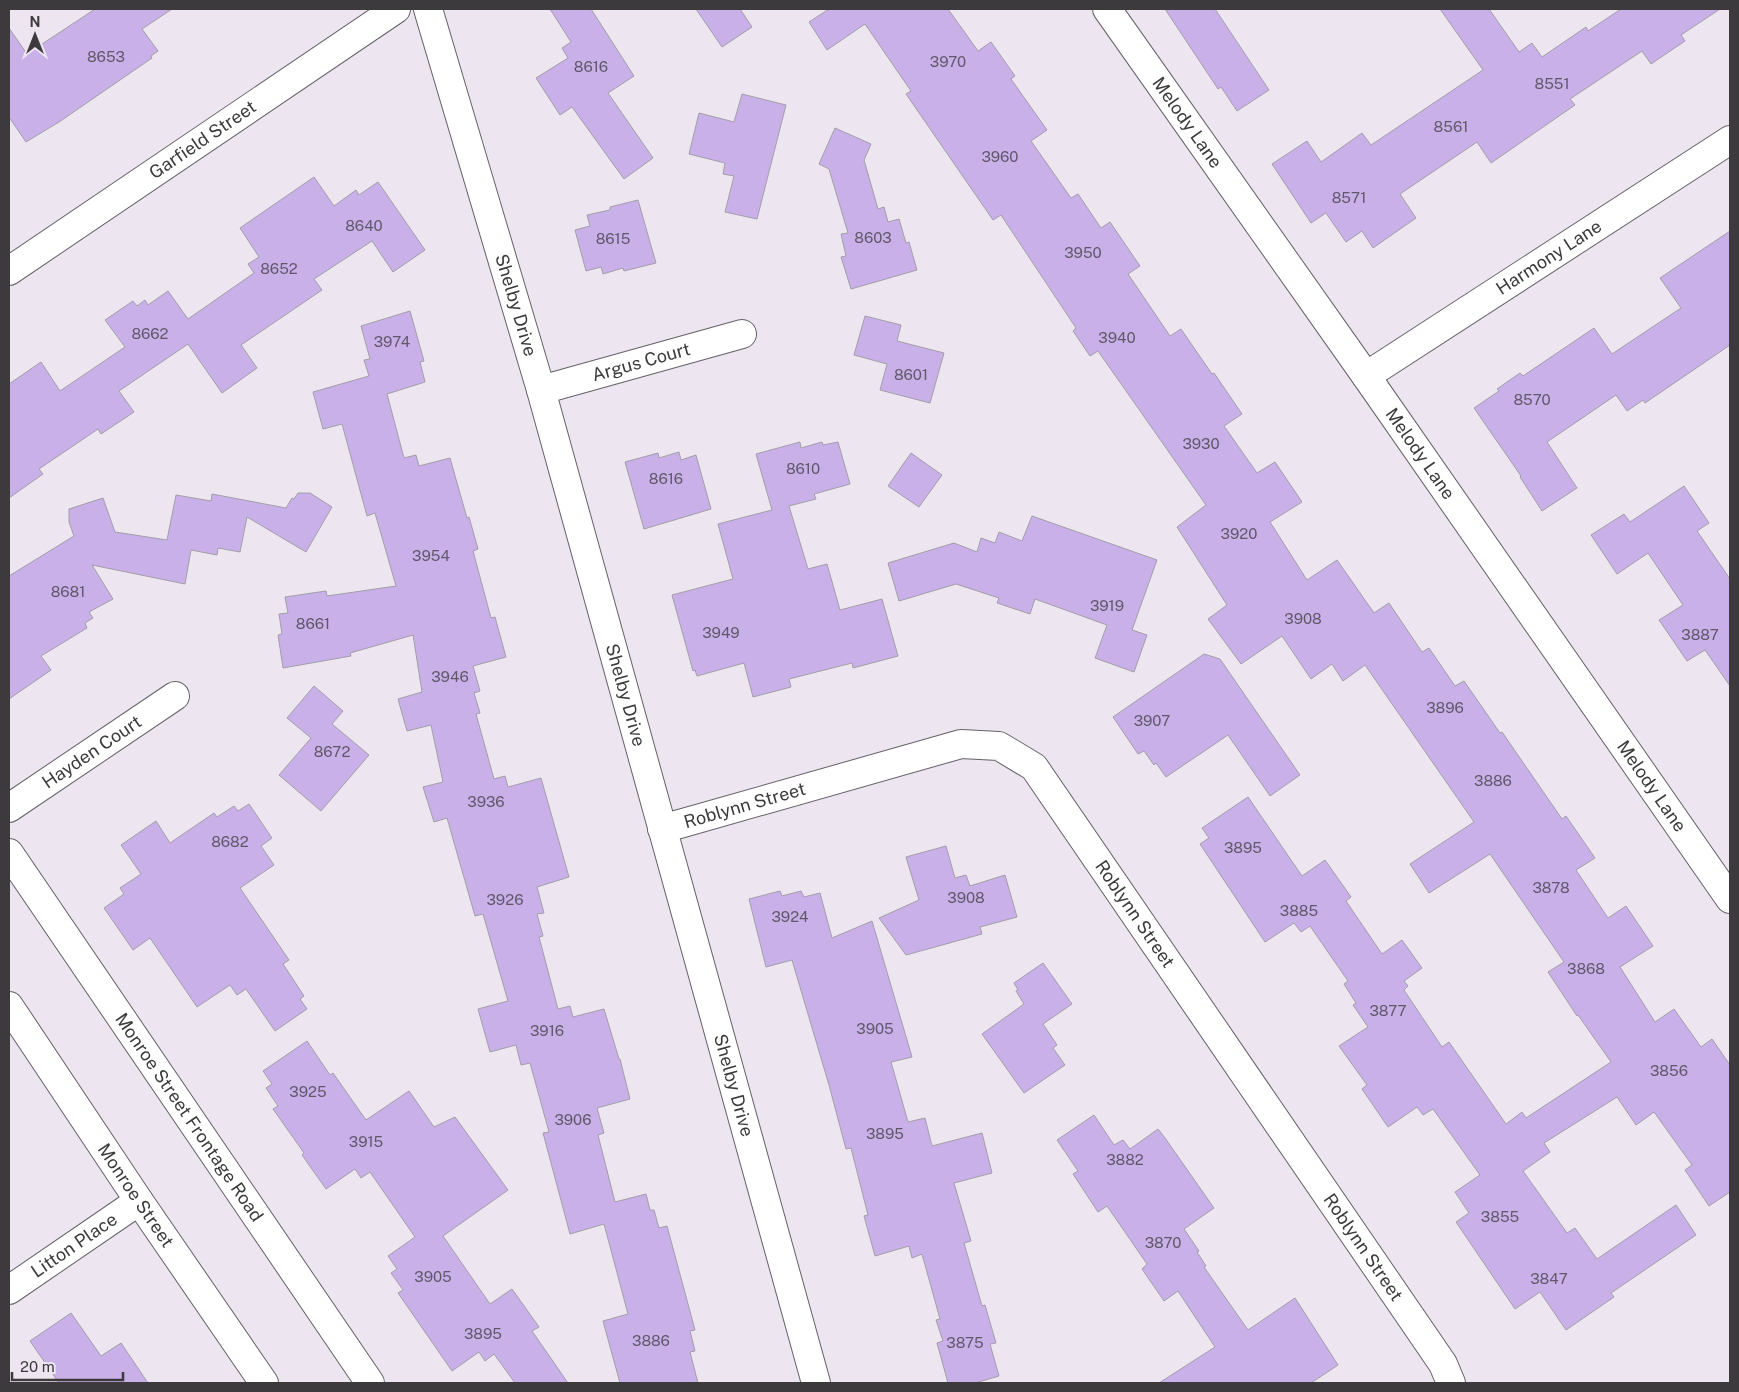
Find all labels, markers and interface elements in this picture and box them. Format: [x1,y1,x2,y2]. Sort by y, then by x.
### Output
north arrow [10,10,60,60]
text: N [30,14,40,30]
house number: 8653 [87,48,125,65]
house number: 3970 [930,53,966,70]
house number: 8616 [574,58,608,75]
street label: Melody Lane [1148,73,1227,172]
house number: 8551 [1534,75,1570,92]
street label: Garfield Street [145,96,260,183]
house number: 8561 [1434,118,1468,135]
house number: 3960 [981,148,1019,165]
house number: 8571 [1332,189,1366,206]
street label: Harmony Lane [1492,215,1605,299]
house number: 8640 [345,217,383,234]
house number: 8603 [854,229,892,246]
house number: 8615 [596,230,630,247]
house number: 3950 [1064,244,1102,261]
street label: Shelby Drive [491,251,541,359]
house number: 8652 [260,260,298,277]
house number: 8662 [131,325,169,342]
house number: 3940 [1098,329,1136,346]
house number: 3974 [374,333,410,350]
street label: Argus Court [589,338,693,385]
house number: 8601 [894,366,928,383]
house number: 8570 [1513,391,1551,408]
street label: Melody Lane [1382,404,1460,503]
house number: 3930 [1182,435,1220,452]
house number: 8610 [786,460,820,477]
house number: 8616 [649,470,683,487]
house number: 3920 [1221,525,1257,542]
house number: 3954 [412,547,450,564]
house number: 8681 [51,583,85,600]
house number: 3919 [1090,597,1124,614]
house number: 3908 [1284,610,1322,627]
house number: 8661 [296,615,330,632]
house number: 3949 [702,624,740,641]
house number: 3887 [1681,626,1719,643]
street label: Shelby Drive [602,641,650,749]
house number: 3946 [431,668,469,685]
house number: 3896 [1426,699,1464,716]
street label: Hayden Court [38,711,145,793]
house number: 3907 [1134,712,1170,729]
street label: Melody Lane [1613,736,1691,836]
house number: 8672 [314,743,350,760]
house number: 3886 [1474,772,1512,789]
street label: Roblynn Street [681,778,808,832]
house number: 3936 [467,793,505,810]
house number: 8682 [211,833,249,850]
house number: 3895 [1224,839,1262,856]
street label: Roblynn Street [1091,856,1179,971]
house number: 3878 [1532,879,1570,896]
house number: 3908 [947,889,985,906]
house number: 3926 [487,891,524,908]
house number: 3885 [1280,902,1318,919]
house number: 3924 [771,908,809,925]
house number: 3868 [1567,960,1605,977]
house number: 3877 [1369,1002,1407,1019]
street label: Monroe Street Frontage Road [111,1009,267,1227]
house number: 3905 [856,1020,894,1037]
house number: 3916 [530,1022,564,1039]
street label: Shelby Drive [710,1032,758,1139]
house number: 3856 [1650,1062,1688,1079]
house number: 3925 [289,1083,327,1100]
house number: 3906 [554,1111,592,1128]
house number: 3895 [866,1125,904,1142]
house number: 3915 [349,1133,383,1150]
street label: Monroe Street [93,1139,179,1251]
house number: 3882 [1106,1151,1144,1168]
street label: Roblynn Street [1319,1189,1408,1305]
street label: Litton Place [27,1208,121,1282]
house number: 3855 [1481,1208,1519,1225]
house number: 3870 [1145,1234,1181,1251]
house number: 3905 [414,1268,452,1285]
house number: 3847 [1530,1270,1568,1287]
house number: 3895 [464,1325,502,1342]
house number: 3886 [632,1332,670,1349]
house number: 3875 [946,1334,984,1351]
scale bar [12,1350,124,1382]
text: 20 m [20,1358,55,1375]

